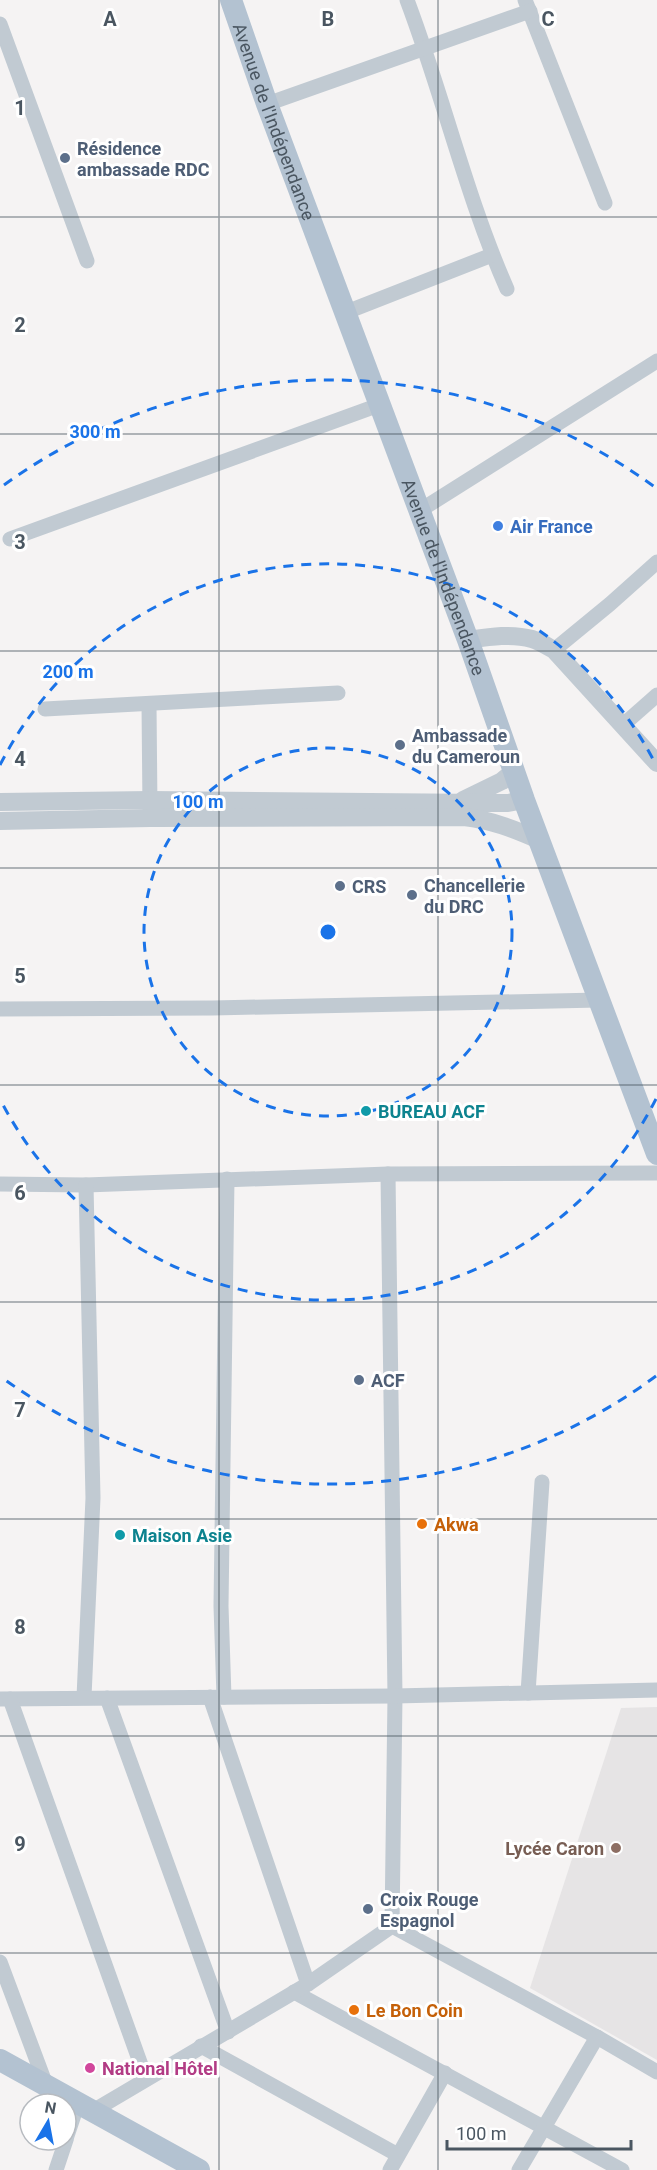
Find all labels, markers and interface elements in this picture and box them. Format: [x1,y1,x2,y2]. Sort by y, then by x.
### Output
text: A [103,7,117,31]
text: B [322,7,334,31]
text: C [541,7,555,31]
street label: Avenue de l'Indépendance [229,20,320,223]
text: 1 [14,96,26,120]
place label: Résidence ambassade RDC [77,138,210,180]
marker: Résidence ambassade RDC [58,151,72,165]
text: 2 [14,313,26,337]
text: 300 m [69,421,121,442]
street label: Avenue de l'Indépendance [398,476,490,678]
place label: Air France [510,516,593,537]
marker: Air France [491,519,505,533]
text: 3 [14,530,26,554]
text: 200 m [42,661,94,682]
place label: Ambassade du Cameroun [412,725,520,767]
marker: Ambassade du Cameroun [393,738,407,752]
text: 4 [14,747,26,771]
text: 100 m [172,791,224,812]
place label: Chancellerie du DRC [424,875,525,917]
place label: CRS [352,876,386,897]
marker: CRS [333,879,347,893]
marker: Chancellerie du DRC [405,888,419,902]
centre of rings [318,922,338,942]
text: 5 [14,964,26,988]
place label: BUREAU ACF [378,1101,485,1122]
marker: BUREAU ACF [359,1104,373,1118]
text: 6 [14,1181,26,1205]
place label: ACF [371,1370,405,1391]
marker: ACF [352,1373,366,1387]
text: 7 [14,1398,26,1422]
place label: Akwa [434,1514,479,1535]
marker: Akwa [415,1517,429,1531]
place label: Maison Asie [132,1525,232,1546]
marker: Maison Asie [113,1528,127,1542]
text: 8 [14,1615,26,1639]
text: 9 [14,1832,26,1856]
place label: Lycée Caron [505,1838,604,1859]
marker: Lycée Caron [609,1841,623,1855]
place label: Croix Rouge Espagnol [380,1889,479,1931]
marker: Croix Rouge Espagnol [361,1902,375,1916]
place label: Le Bon Coin [366,2000,463,2021]
marker: Le Bon Coin [347,2003,361,2017]
place label: National Hôtel [102,2058,218,2079]
marker: National Hôtel [83,2061,97,2075]
north arrow [18,2092,78,2152]
text: N [43,2097,58,2118]
scale bar [447,2113,632,2151]
text: 100 m [456,2123,507,2144]

